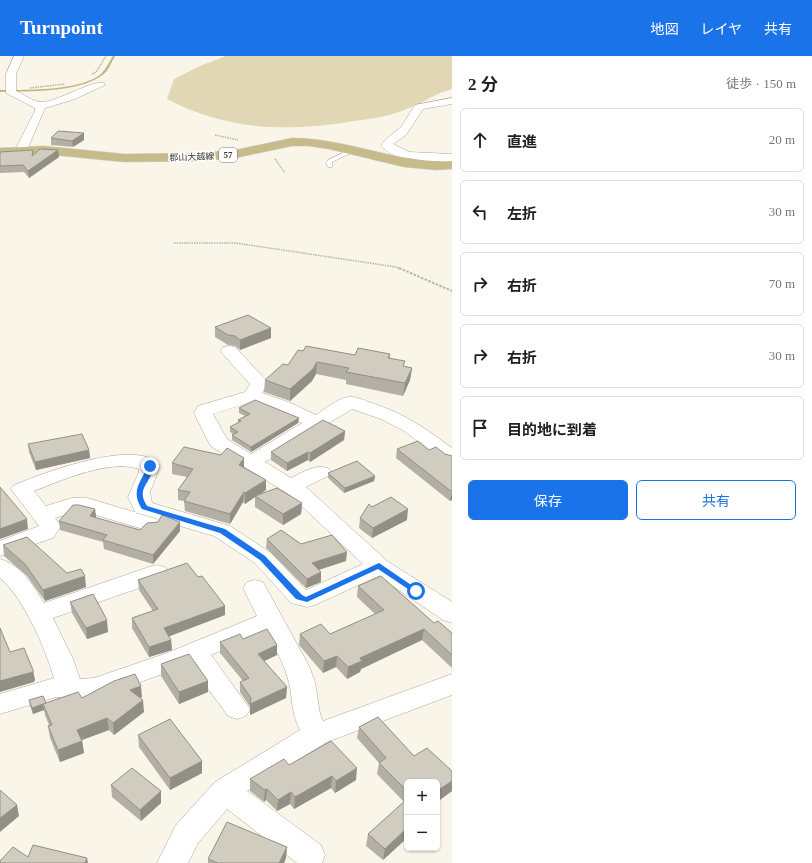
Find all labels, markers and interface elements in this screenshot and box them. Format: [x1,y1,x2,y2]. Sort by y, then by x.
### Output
text: Turnpoint [20,17,103,38]
text: 地図 [650,22,678,37]
text: レイヤ [700,22,742,37]
text: 共有 [764,22,792,37]
text: 2 分 [468,75,498,94]
text: 徒歩 · 150 m [726,76,796,91]
icon: ahead [469,129,491,151]
text: 20 m [769,132,795,147]
text: 直進 [507,134,537,150]
road number: 57 [219,148,237,162]
street label: 郡山大越線 [169,151,216,163]
icon: left [469,201,491,223]
text: 30 m [769,204,795,219]
text: 左折 [507,206,537,222]
icon: right [469,273,491,295]
text: 70 m [769,276,795,291]
text: 右折 [507,278,537,294]
icon: right [469,345,491,367]
text: 30 m [769,348,795,363]
text: 右折 [507,350,537,366]
icon: arrive [469,417,491,439]
text: 目的地に到着 [507,422,597,438]
route end [141,457,159,475]
button: 保存 [468,480,628,520]
button: 共有 [636,480,796,520]
route start [407,582,425,600]
map controls [404,779,440,851]
button: + [404,779,440,815]
button: − [404,815,440,851]

